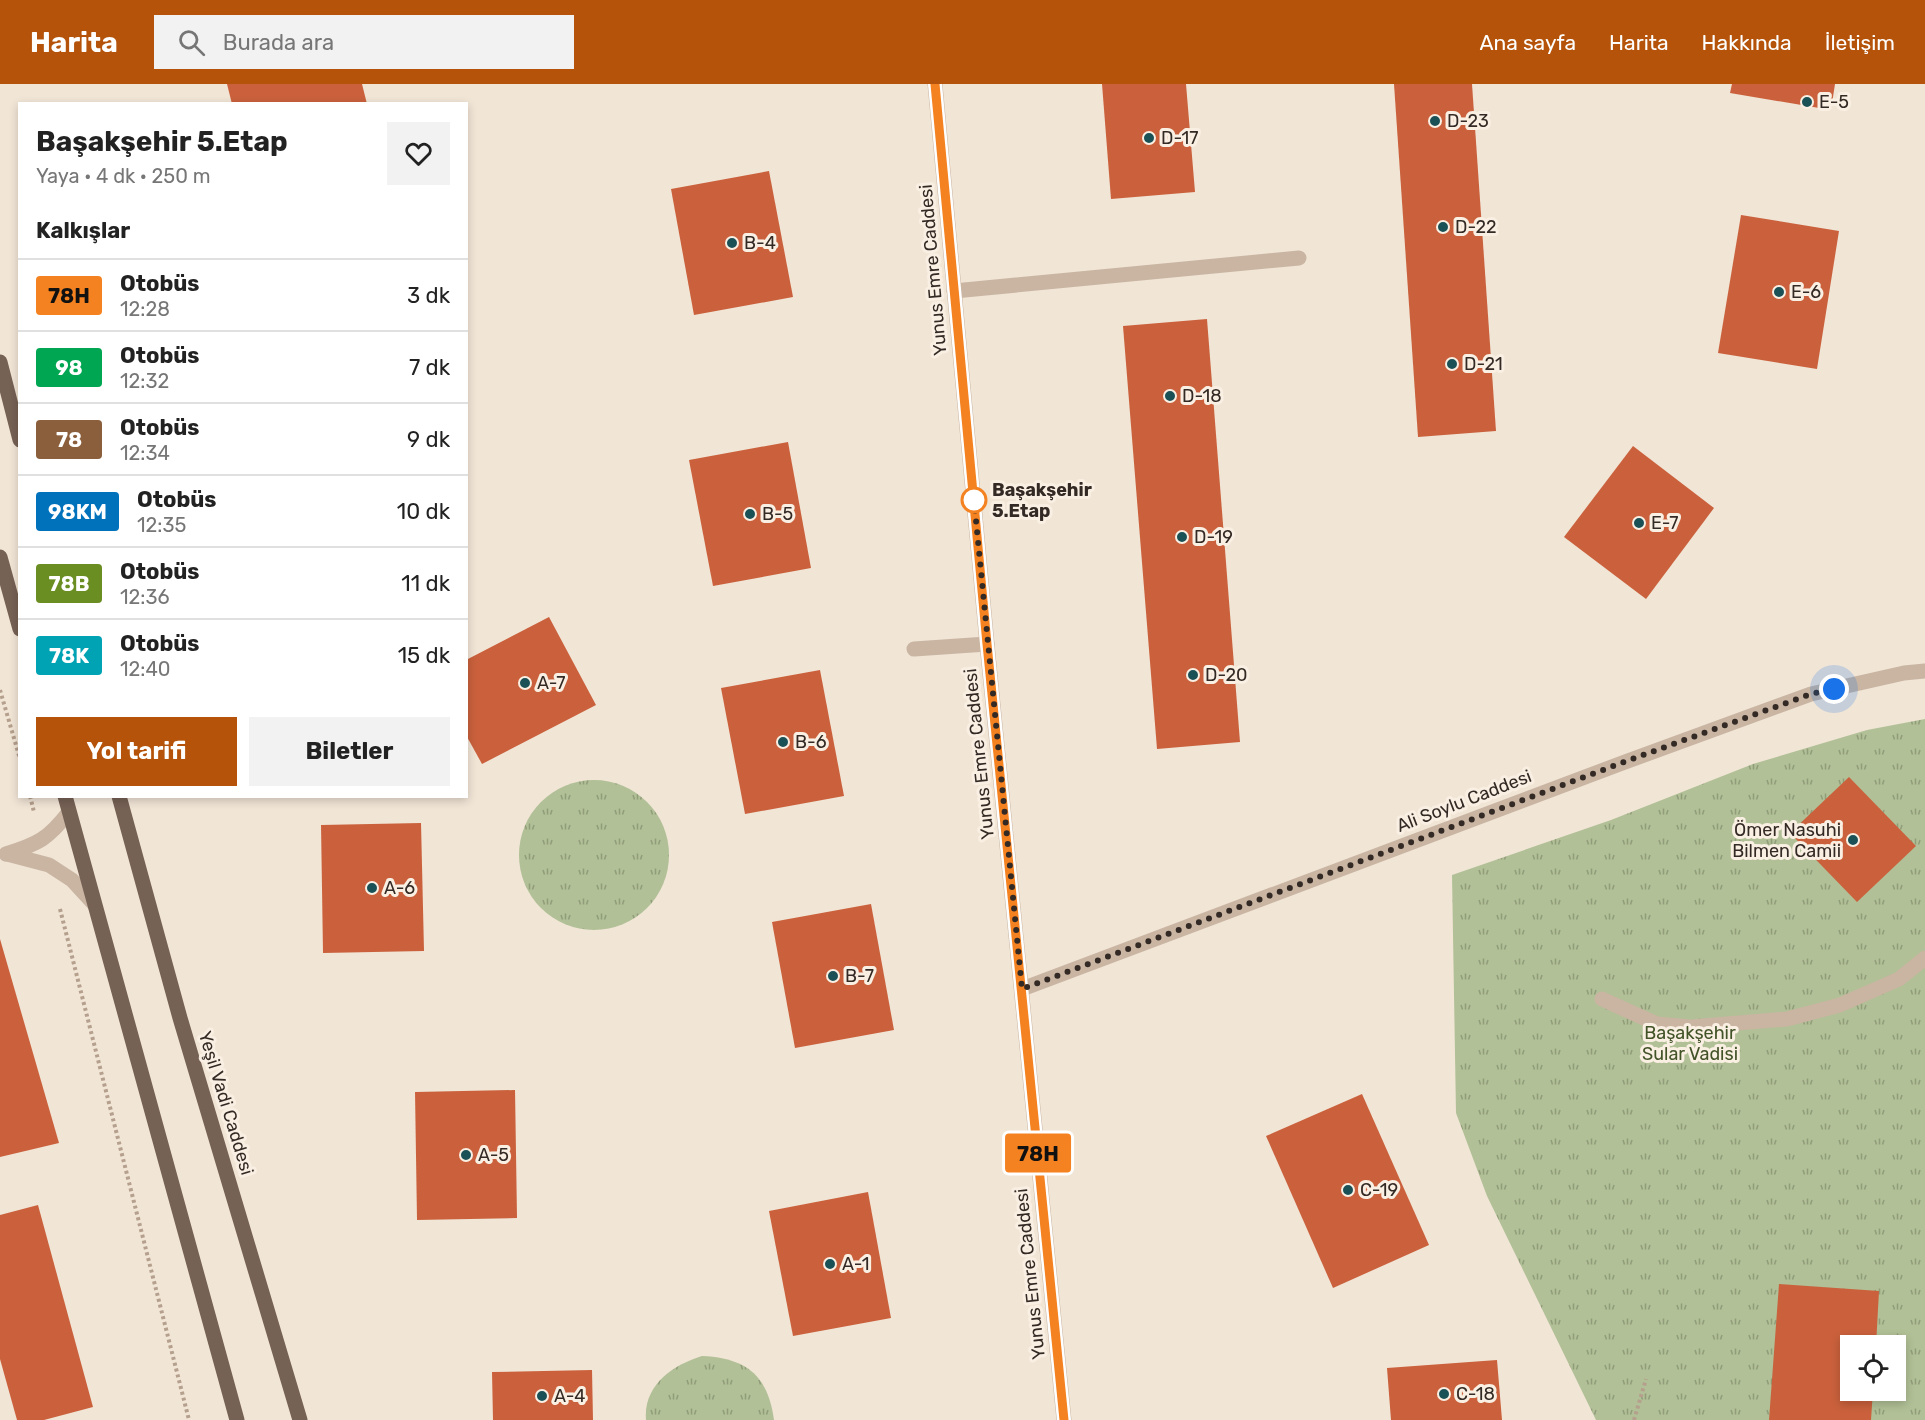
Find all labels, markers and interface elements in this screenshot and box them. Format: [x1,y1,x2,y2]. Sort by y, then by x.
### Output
search box [154,15,574,69]
text: Harita [30,26,118,59]
icon: search [175,26,208,59]
text: Burada ara [223,29,334,56]
text: Ana sayfa [1479,30,1576,55]
text: Harita [1609,30,1669,55]
text: Hakkında [1702,30,1792,55]
text: İletişim [1825,30,1895,55]
place label: E-5 [1819,91,1849,113]
marker: E-5 [1800,95,1814,109]
place label: D-23 [1447,110,1489,132]
marker: D-23 [1428,114,1442,128]
button: heart [387,122,450,185]
text: Başakşehir 5.Etap [36,125,288,158]
place label: D-17 [1161,127,1198,149]
marker: D-17 [1142,131,1156,145]
text: Yaya · 4 dk · 250 m [36,164,211,188]
street label: Yunus Emre Caddesi [915,184,951,356]
place label: D-22 [1455,216,1497,238]
text: Kalkışlar [36,217,130,244]
marker: D-22 [1436,220,1450,234]
place label: B-4 [744,232,776,254]
marker: B-4 [725,236,739,250]
text: Otobüs [120,270,200,297]
place label: E-6 [1791,281,1821,303]
text: 3 dk [407,282,450,309]
text: 78H [48,283,90,308]
marker: E-6 [1772,285,1786,299]
text: 12:28 [120,297,170,321]
text: Otobüs [120,342,200,369]
place label: D-21 [1464,353,1503,375]
text: 7 dk [409,354,450,381]
text: 98 [55,355,83,380]
marker: D-21 [1445,357,1459,371]
text: 12:32 [120,369,169,393]
place label: D-18 [1182,385,1222,407]
marker: D-18 [1163,389,1177,403]
text: Otobüs [120,414,200,441]
text: 9 dk [407,426,450,453]
text: 78 [56,427,82,452]
text: 12:34 [120,441,170,465]
place label: Başakşehir 5.Etap [992,479,1092,522]
text: Otobüs [137,486,217,513]
marker: Başakşehir 5.Etap [961,487,987,513]
text: 10 dk [397,498,450,525]
text: 98KM [48,499,107,524]
place label: B-5 [762,503,793,525]
marker: B-5 [743,507,757,521]
place label: E-7 [1651,512,1679,534]
text: 12:35 [137,513,186,537]
marker: E-7 [1632,516,1646,530]
place label: D-19 [1194,526,1233,548]
marker: D-19 [1175,530,1189,544]
text: Otobüs [120,558,200,585]
text: 11 dk [401,570,450,597]
text: 78B [48,571,90,596]
text: 12:36 [120,585,170,609]
text: Otobüs [120,630,200,657]
text: 15 dk [398,642,450,669]
text: 78K [49,643,89,668]
text: 12:40 [120,657,171,681]
place label: D-20 [1205,664,1247,686]
street label: Yunus Emre Caddesi [959,667,999,841]
marker: D-20 [1186,668,1200,682]
place label: A-7 [537,672,566,694]
your location [1819,674,1849,704]
marker: A-7 [518,676,532,690]
button: Yol tarifi [36,717,237,786]
button: Biletler [249,717,450,786]
place label: B-6 [795,731,827,753]
marker: B-6 [776,735,790,749]
street label: Ali Soylu Caddesi [1393,765,1535,837]
place label: Ömer Nasuhi Bilmen Camii [1732,819,1841,862]
marker: Ömer Nasuhi Bilmen Camii [1846,833,1860,847]
place label: A-6 [384,877,415,899]
marker: A-6 [365,881,379,895]
place label: B-7 [845,965,874,987]
marker: B-7 [826,969,840,983]
park label: Başakşehir Sular Vadisi [1642,1022,1738,1065]
street label: Yeşil Vadi Caddesi [194,1028,258,1178]
line badge: 78H [1004,1134,1072,1172]
text: 78H [1017,1141,1059,1166]
place label: A-5 [478,1144,509,1166]
marker: A-5 [459,1148,473,1162]
place label: C-19 [1360,1179,1398,1201]
marker: C-19 [1341,1183,1355,1197]
street label: Yunus Emre Caddesi [1010,1187,1050,1361]
place label: A-1 [842,1253,869,1275]
marker: A-1 [823,1257,837,1271]
map controls [1840,1335,1906,1401]
button: locate [1840,1335,1906,1401]
place label: C-18 [1456,1383,1495,1405]
place label: A-4 [554,1385,586,1407]
marker: C-18 [1437,1387,1451,1401]
marker: A-4 [535,1389,549,1403]

